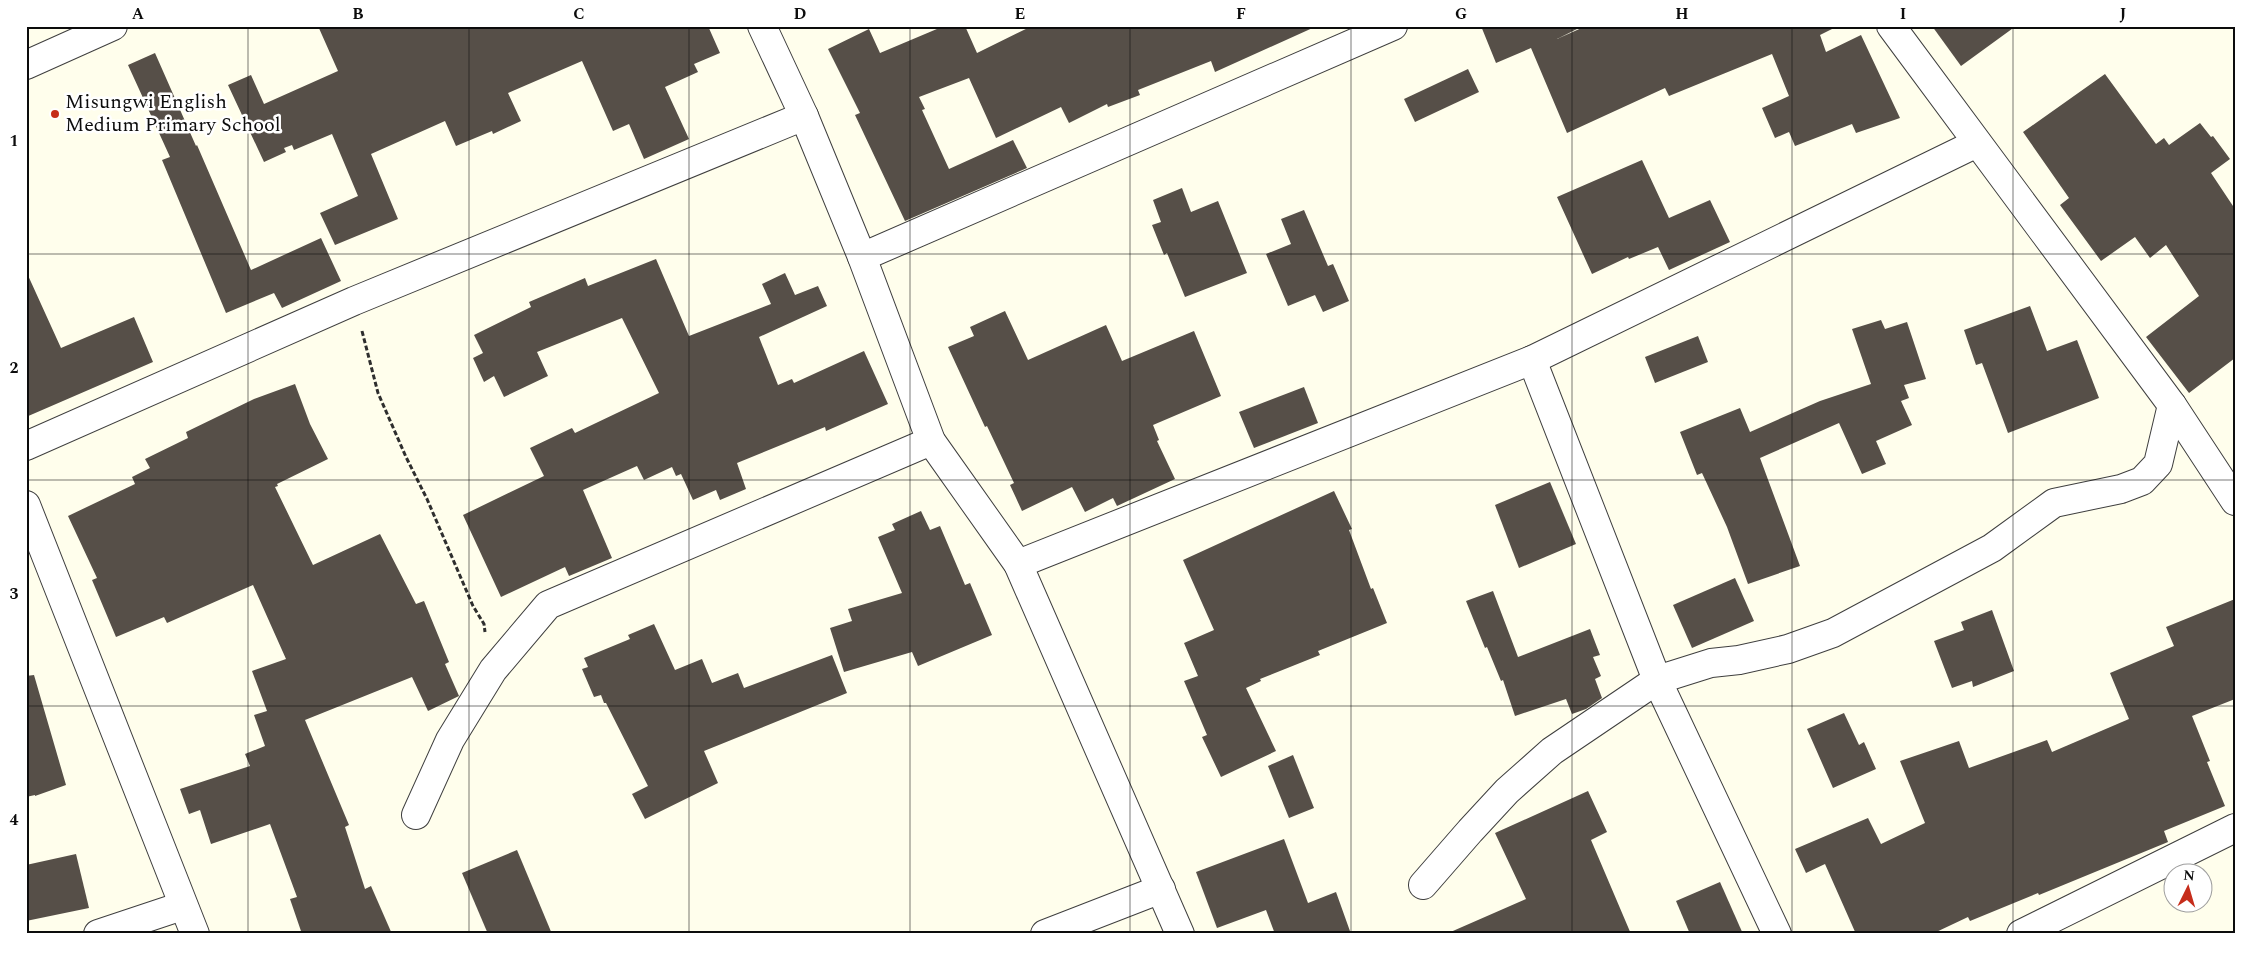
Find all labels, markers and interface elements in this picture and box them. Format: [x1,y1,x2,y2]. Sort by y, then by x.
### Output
text: A [132,2,145,26]
text: B [352,2,364,26]
text: C [573,2,585,26]
text: D [794,2,807,26]
text: E [1015,2,1025,26]
text: F [1236,2,1246,26]
text: G [1455,2,1467,26]
text: H [1675,2,1689,26]
text: I [1900,2,1906,26]
text: J [2120,2,2127,26]
place label: Misungwi English Medium Primary School [65,87,281,140]
marker: Misungwi English Medium Primary School [49,108,61,120]
text: 1 [10,129,18,153]
text: 2 [10,356,19,380]
text: 3 [10,582,19,606]
text: 4 [10,808,19,832]
north arrow [2164,862,2214,912]
text: N [2182,865,2196,887]

